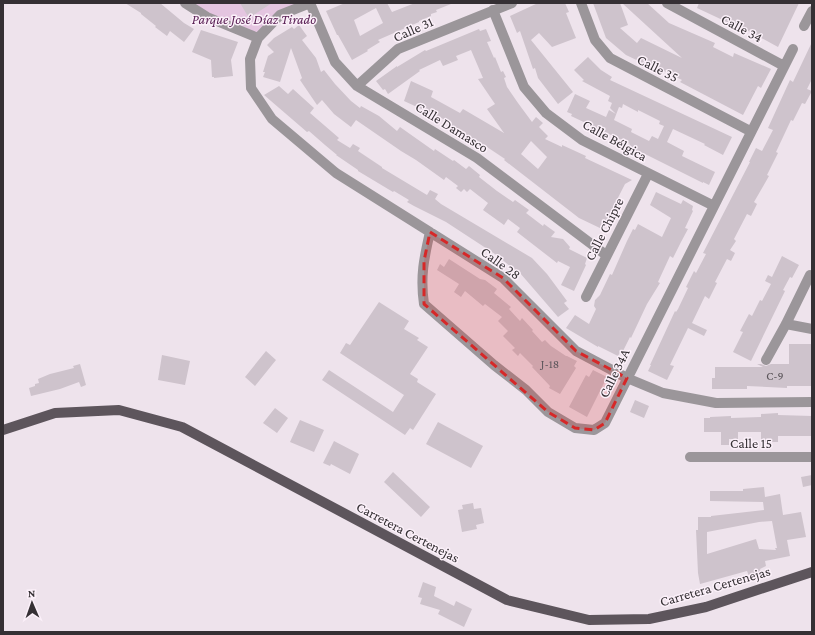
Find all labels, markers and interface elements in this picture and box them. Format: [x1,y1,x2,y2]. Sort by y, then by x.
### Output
street label: Calle 34 [719,10,765,46]
park label: Parque José Díaz Tirado [192,11,316,27]
street label: Calle 31 [391,13,436,45]
street label: Calle 35 [635,51,681,85]
street label: Calle Damasco [413,98,491,156]
street label: Calle Bélgica [580,116,650,164]
street label: Calle Chipre [581,195,627,263]
street label: Calle 28 [478,243,524,283]
street label: Calle 34A [595,346,633,400]
house number: J-18 [540,357,559,371]
house number: C-9 [766,369,784,383]
street label: Calle 15 [730,435,772,451]
street label: Carretera Certenejas [353,498,462,567]
street label: Carretera Certenejas [658,563,772,610]
north arrow [12,583,52,623]
text: N [28,587,36,599]

